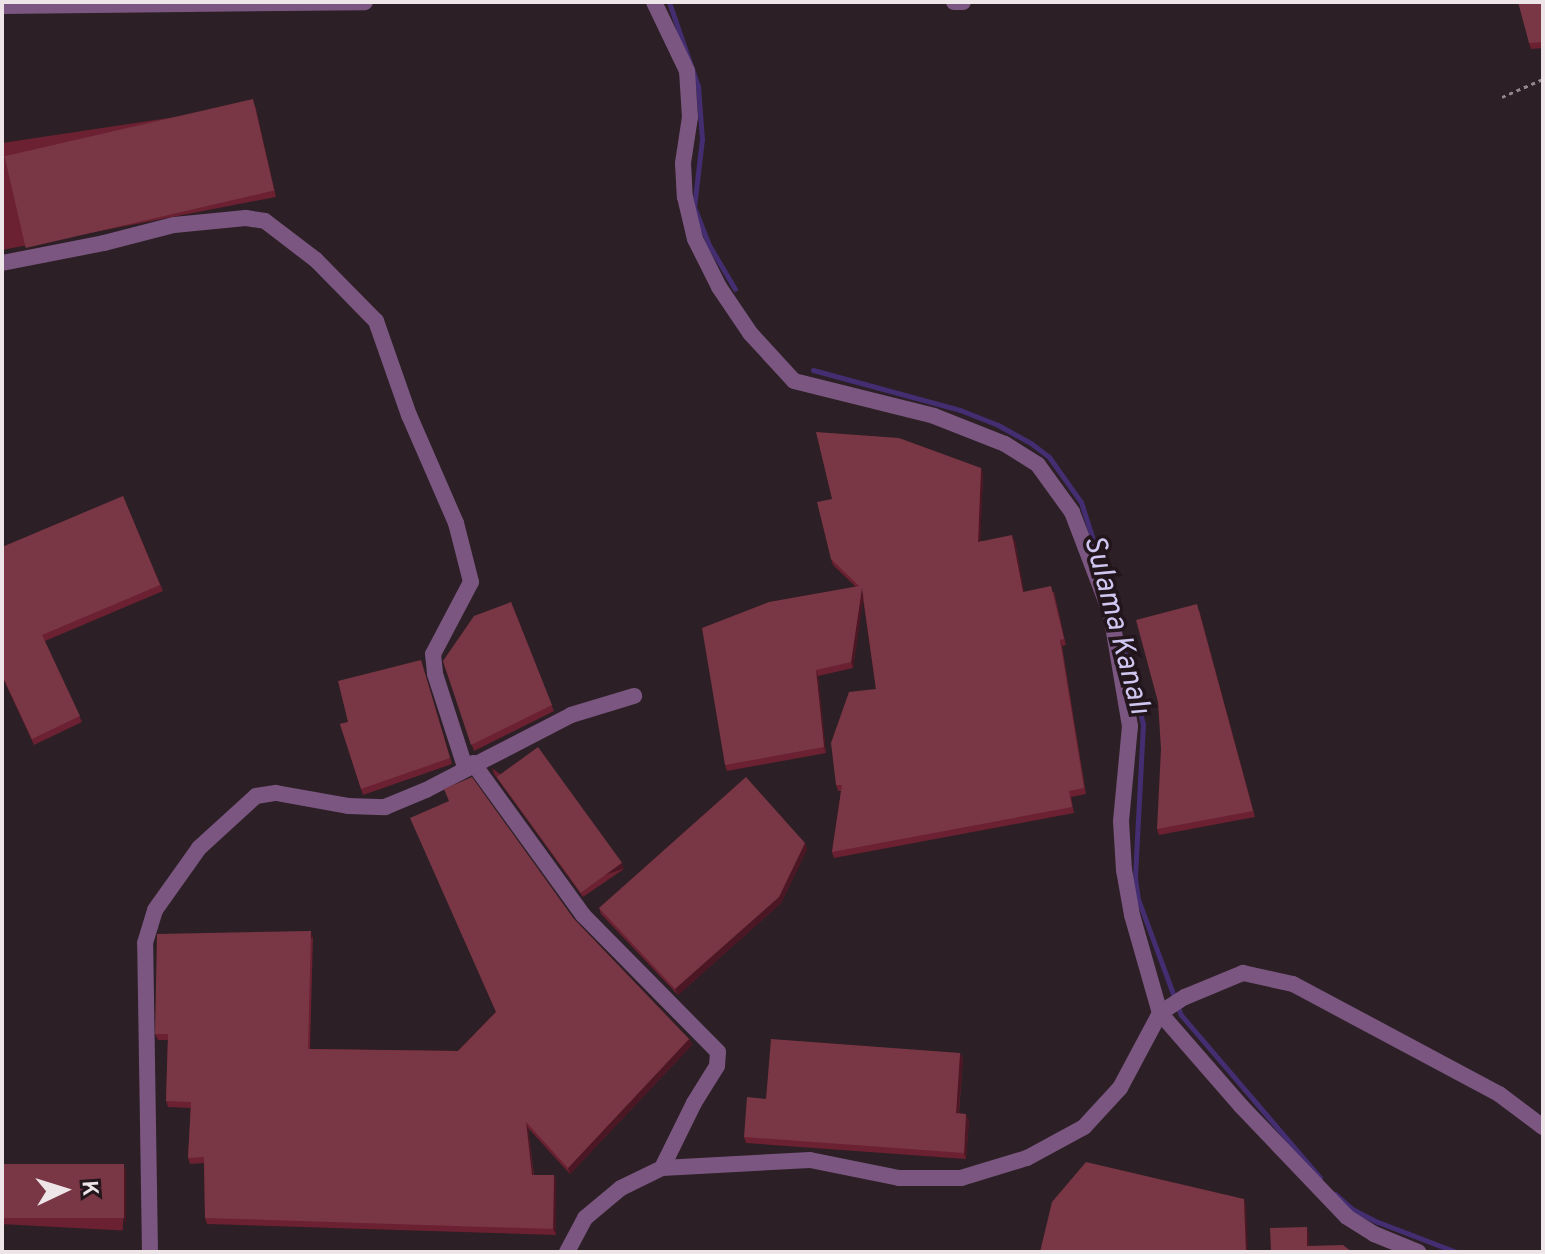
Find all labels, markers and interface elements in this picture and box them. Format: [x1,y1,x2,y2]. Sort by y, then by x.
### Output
water label: Sulama Kanalı [1074,531,1156,719]
north arrow [24,1150,104,1230]
text: K [74,1180,102,1197]

